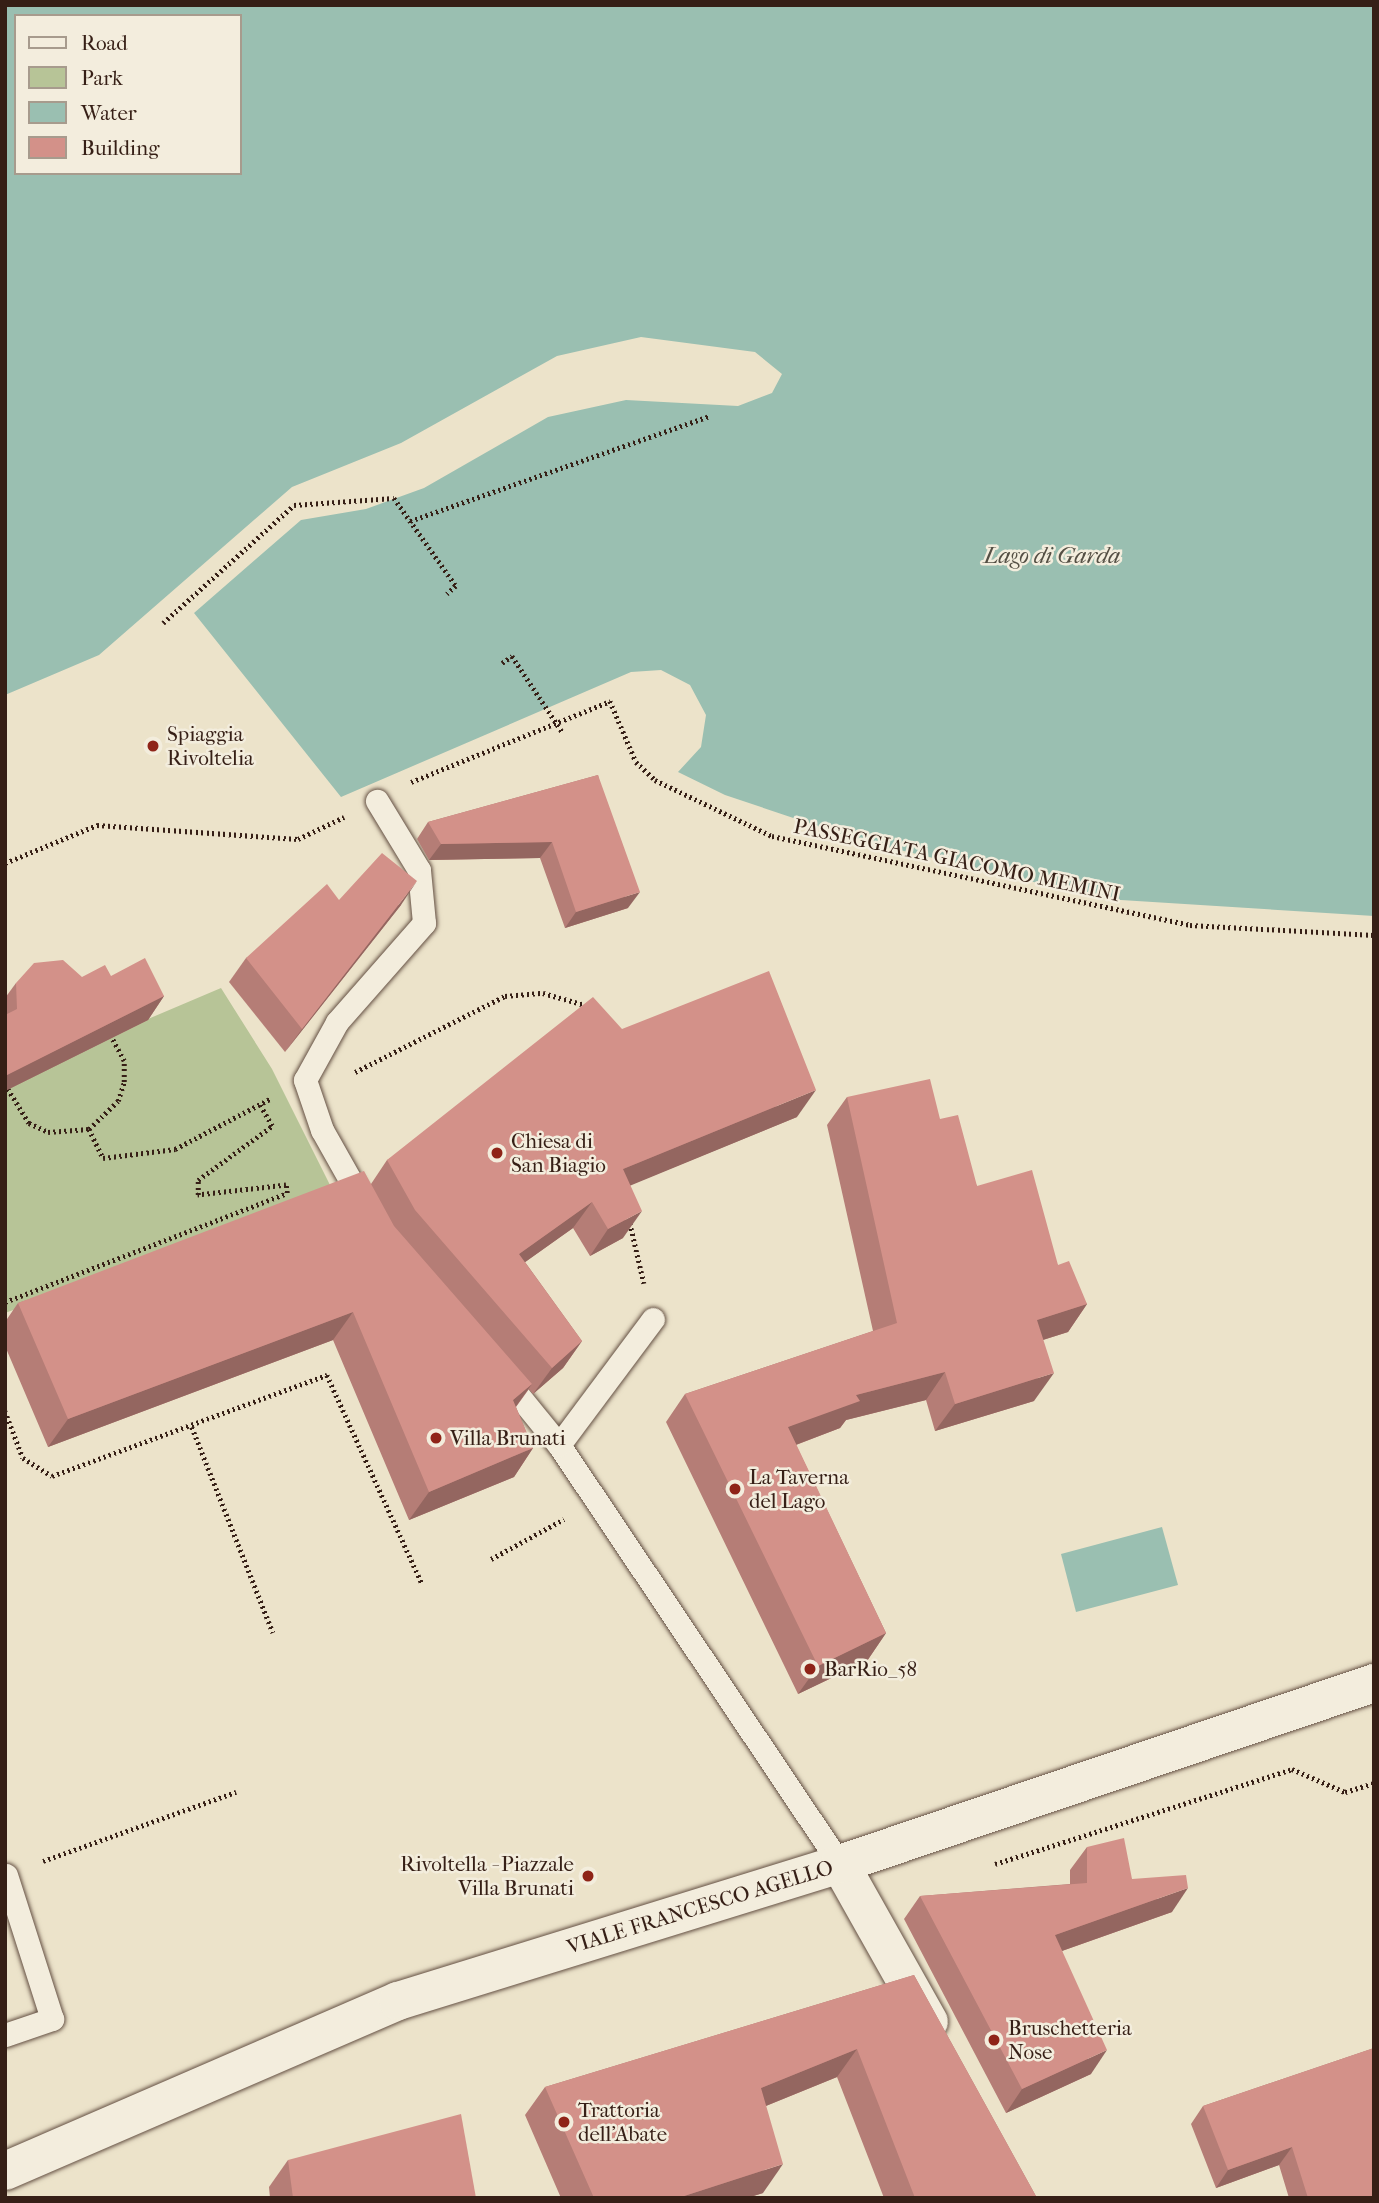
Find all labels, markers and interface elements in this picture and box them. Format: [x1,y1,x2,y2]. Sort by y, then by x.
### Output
legend [14,14,242,175]
text: Road [81,31,128,55]
text: Park [81,66,123,90]
text: Water [81,101,137,125]
text: Building [81,136,159,160]
water label: Lago di Garda [984,542,1120,570]
place label: Spiaggia Rivoltelia [167,721,254,771]
marker: Spiaggia Rivoltelia [145,738,161,754]
street label: PASSEGGIATA GIACOMO MEMINI [791,813,1123,907]
place label: Chiesa di San Biagio [511,1128,606,1178]
marker: Chiesa di San Biagio [489,1145,505,1161]
place label: Villa Brunati [450,1425,566,1451]
marker: Villa Brunati [428,1430,444,1446]
place label: La Taverna del Lago [749,1464,849,1514]
marker: La Taverna del Lago [727,1481,743,1497]
place label: BarRio_58 [824,1656,917,1682]
marker: BarRio_58 [802,1661,818,1677]
place label: Rivoltella - Piazzale Villa Brunati [400,1851,574,1901]
street label: VIALE FRANCESCO AGELLO [564,1854,836,1960]
marker: Rivoltella - Piazzale Villa Brunati [580,1868,596,1884]
place label: Bruschetteria Nose [1008,2015,1132,2065]
marker: Bruschetteria Nose [986,2032,1002,2048]
place label: Trattoria dell'Abate [578,2097,667,2147]
marker: Trattoria dell'Abate [556,2114,572,2130]

